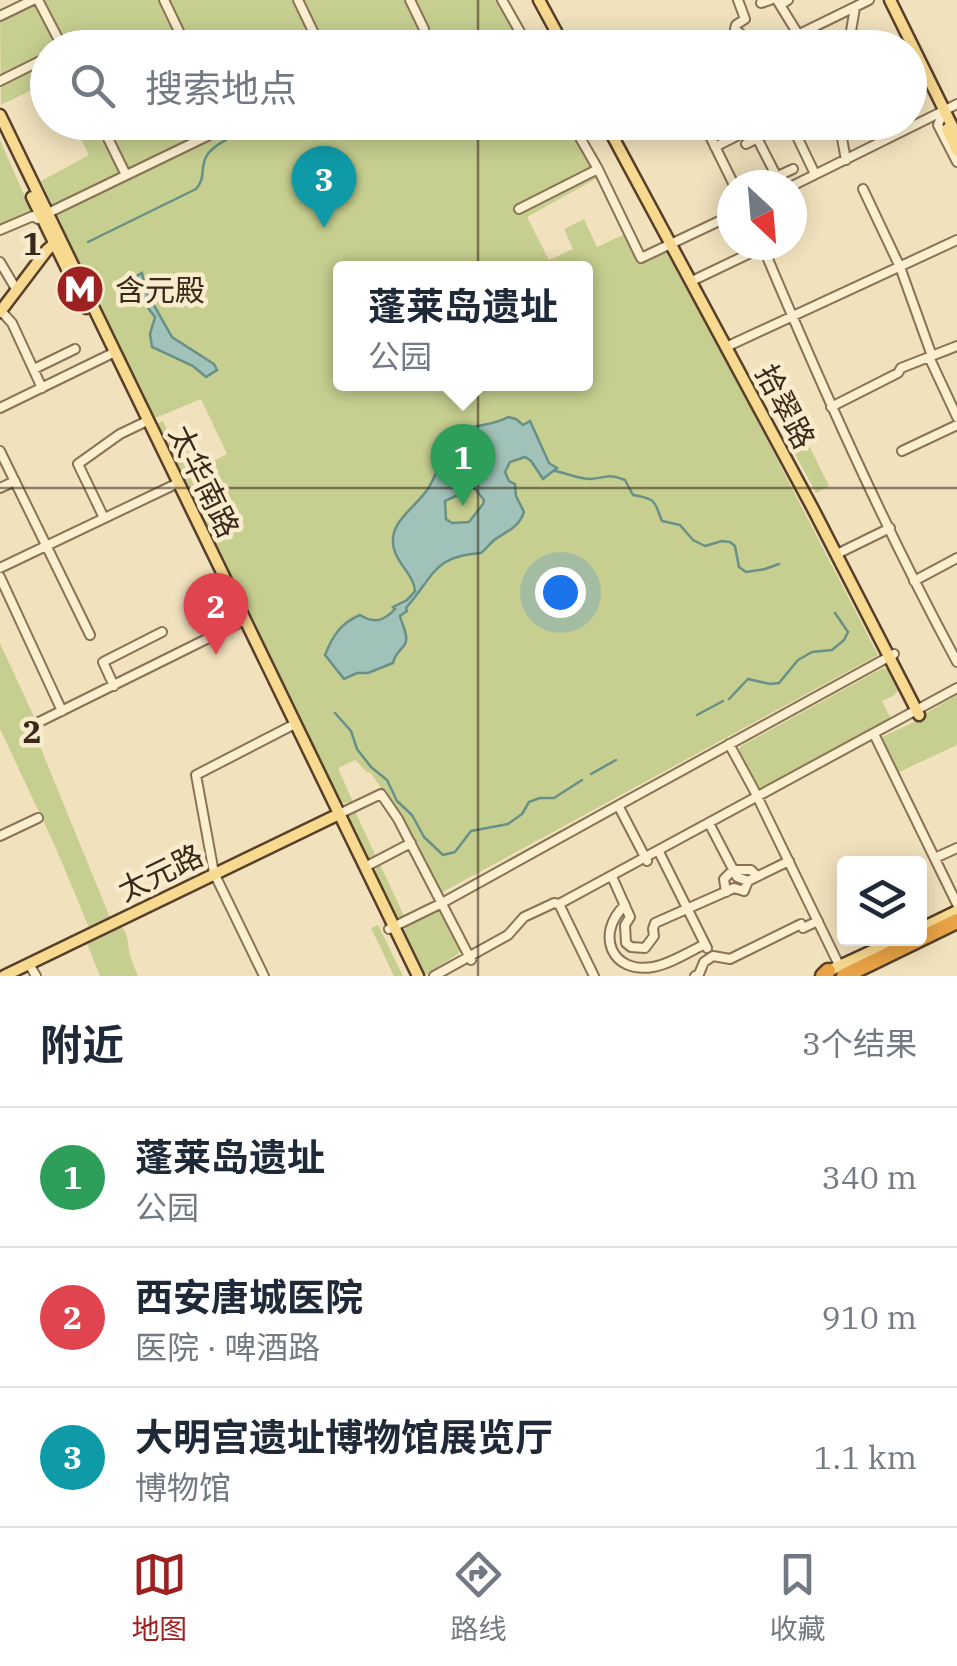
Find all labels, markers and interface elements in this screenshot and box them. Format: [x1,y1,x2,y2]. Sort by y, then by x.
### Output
search box [30,30,927,140]
icon: search [65,58,120,113]
text: 搜索地点 [145,63,297,112]
pin: 3 [292,146,356,228]
north arrow [717,170,807,260]
text: 1 [22,222,42,264]
popup [333,261,593,391]
metro station icon: 含元殿 [54,263,106,315]
place label: 含元殿 [115,270,205,309]
text: 蓬莱岛遗址 [368,281,558,330]
text: 公园 [368,335,432,377]
street label: 拾翠路 [748,357,824,455]
street label: 太华南路 [161,419,249,543]
pin: 1 [430,424,496,506]
your location [535,567,586,618]
pin: 2 [184,572,248,655]
text: 2 [22,710,42,752]
street label: 太元路 [111,835,209,909]
map controls [837,856,927,946]
button: layers [837,856,927,946]
text: 附近 [40,1017,124,1072]
text: 3个结果 [802,1022,917,1064]
text: 蓬莱岛遗址 [135,1132,325,1181]
text: 1 [63,1156,82,1198]
text: 340 m [821,1156,917,1198]
text: 公园 [135,1186,199,1228]
text: 西安唐城医院 [135,1272,363,1321]
text: 2 [63,1296,82,1338]
text: 910 m [821,1296,917,1338]
text: 医院 · 啤酒路 [135,1326,320,1368]
text: 大明宫遗址博物馆展览厅 [135,1412,553,1461]
text: 3 [63,1436,82,1478]
text: 1.1 km [813,1436,917,1478]
text: 博物馆 [135,1466,231,1508]
tab: 地图 [131,1547,188,1647]
tab: 路线 [450,1547,507,1647]
tab: 收藏 [769,1547,826,1647]

